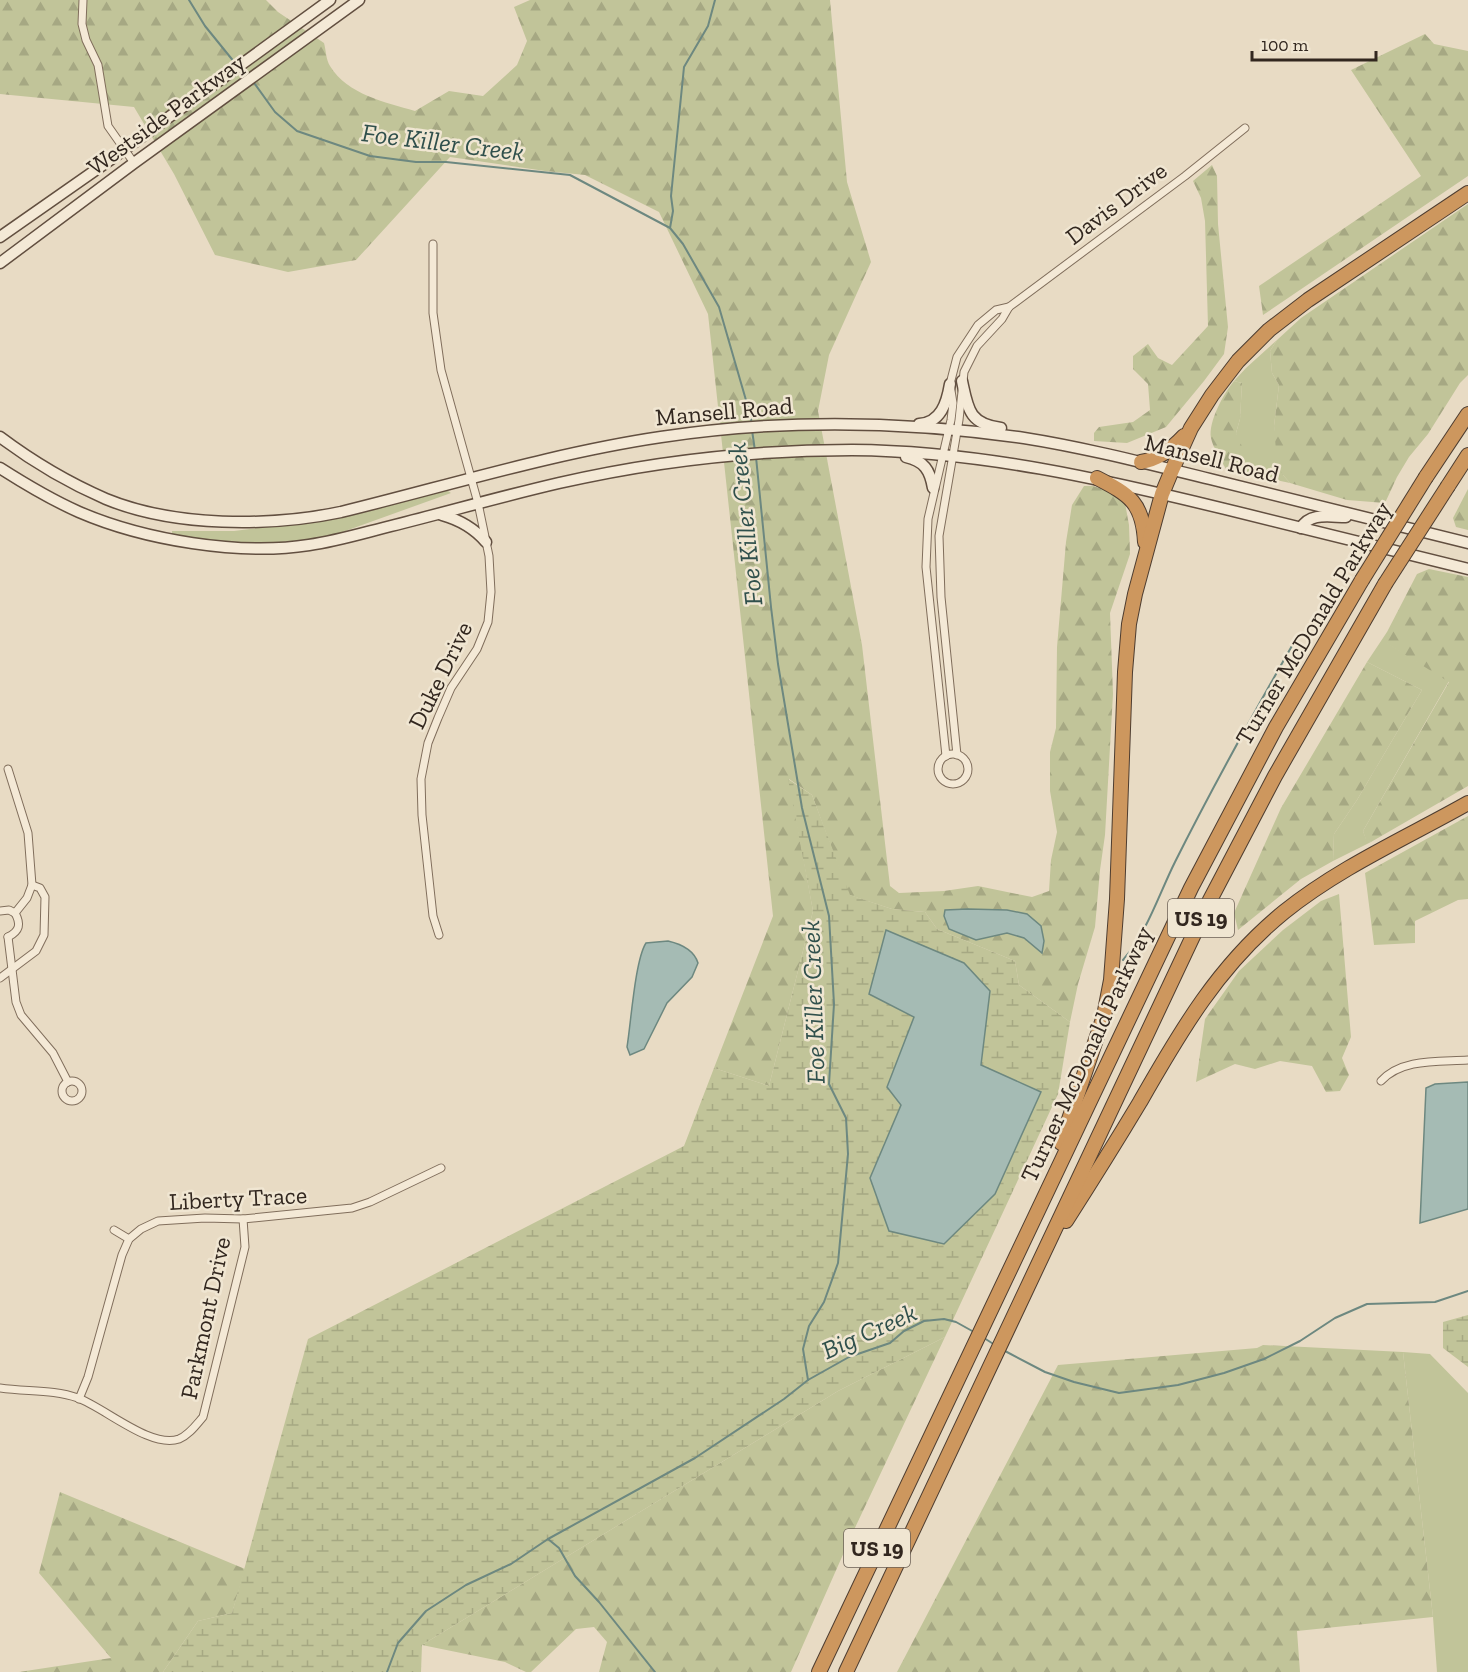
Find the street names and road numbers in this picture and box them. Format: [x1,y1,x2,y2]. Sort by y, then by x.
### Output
street label: Westside Parkway [81,46,251,181]
street label: Davis Drive [1060,156,1172,250]
street label: Mansell Road [654,391,794,431]
street label: Mansell Road [1142,427,1282,489]
street label: Turner McDonald Parkway [1229,495,1398,750]
street label: Duke Drive [402,617,478,733]
road number: US 19 [1168,899,1234,937]
street label: Turner McDonald Parkway [1014,921,1158,1187]
street label: Liberty Trace [168,1180,308,1216]
street label: Parkmont Drive [174,1234,236,1402]
road number: US 19 [844,1529,910,1567]

